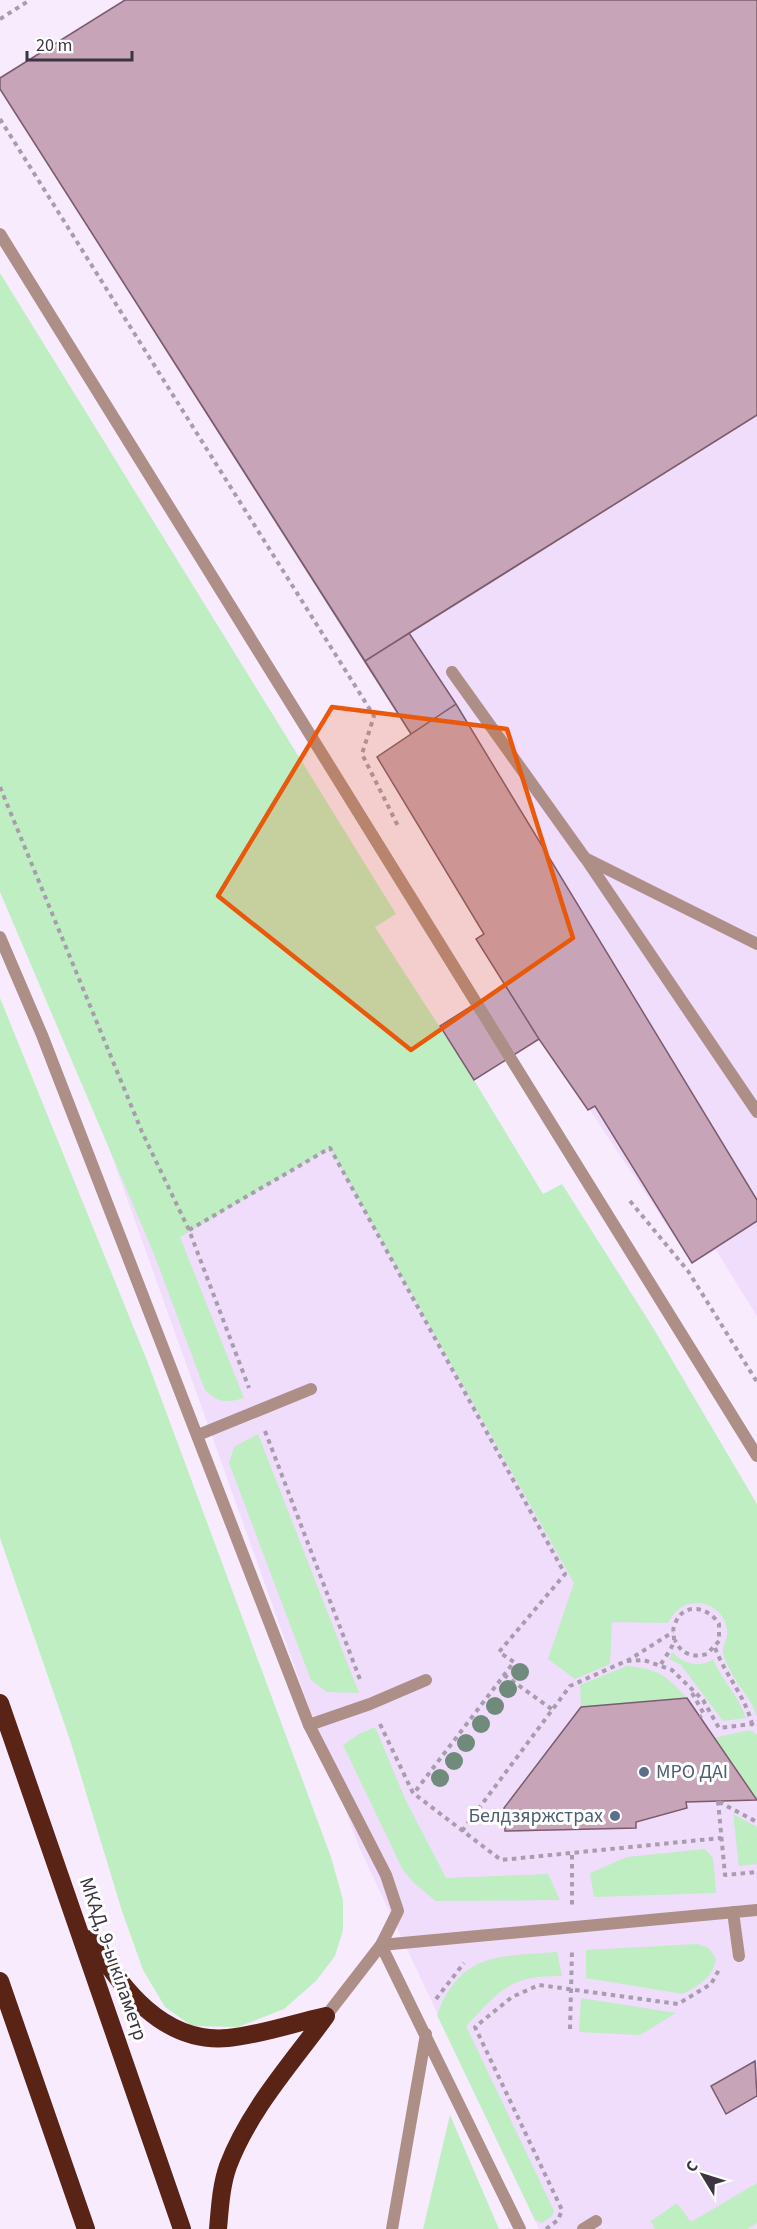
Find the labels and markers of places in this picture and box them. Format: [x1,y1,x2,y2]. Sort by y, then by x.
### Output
place label: МРО ДАІ [656,1758,728,1786]
marker: МРО ДАІ [637,1765,651,1779]
place label: Белдзяржстрах [468,1802,603,1830]
marker: Белдзяржстрах [608,1809,622,1823]

